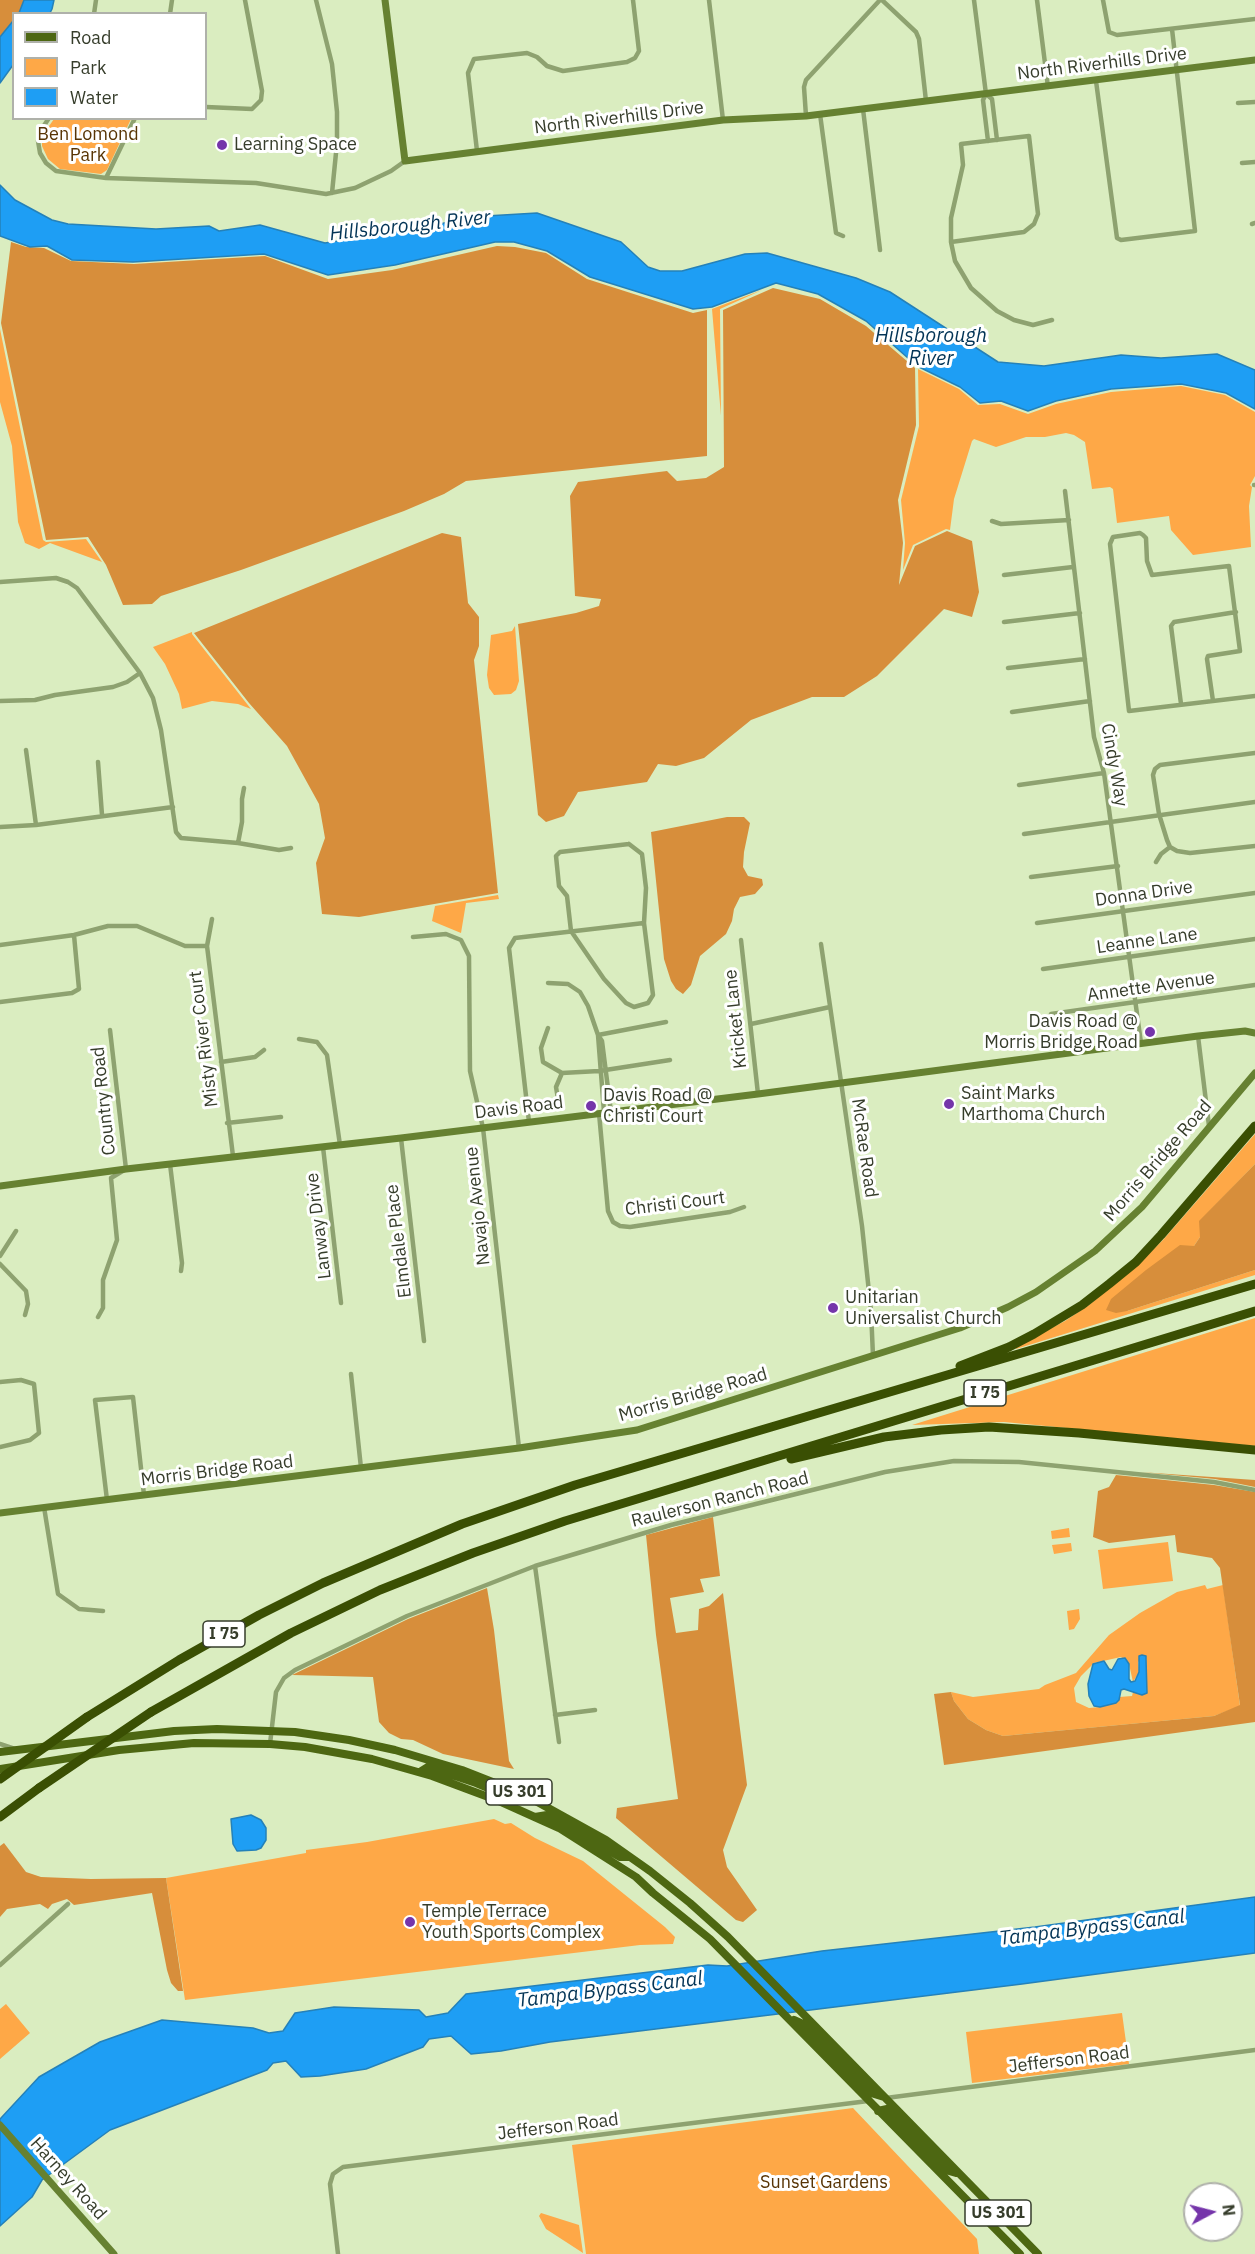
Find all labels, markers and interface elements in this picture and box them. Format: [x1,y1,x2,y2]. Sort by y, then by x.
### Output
legend [12,12,207,120]
text: Road [70,26,111,49]
street label: North Riverhills Drive [1016,43,1188,85]
text: Park [70,56,106,79]
text: Water [70,86,118,109]
street label: North Riverhills Drive [533,97,705,139]
park label: Ben Lomond Park [37,124,139,166]
place label: Learning Space [234,134,357,156]
marker: Learning Space [215,138,229,152]
water label: Hillsborough River [328,206,492,246]
water label: Hillsborough River [875,324,987,371]
street label: Cindy Way [1096,722,1132,808]
street label: Donna Drive [1094,876,1194,912]
street label: Leanne Lane [1095,923,1199,959]
street label: Annette Avenue [1086,967,1216,1007]
street label: Kricket Lane [720,968,752,1070]
street label: Misty River Court [185,970,223,1108]
place label: Davis Road @ Morris Bridge Road [984,1011,1138,1054]
marker: Davis Road @ Morris Bridge Road [1143,1025,1157,1039]
street label: Country Road [88,1045,120,1157]
place label: Saint Marks Marthoma Church [961,1083,1106,1126]
place label: Davis Road @ Christi Court [603,1085,713,1128]
street label: Davis Road [473,1092,565,1124]
street label: Morris Bridge Road [1099,1096,1217,1226]
street label: McRae Road [846,1097,882,1199]
marker: Saint Marks Marthoma Church [942,1097,956,1111]
marker: Davis Road @ Christi Court [584,1099,598,1113]
street label: Navajo Avenue [461,1145,495,1267]
street label: Lanway Drive [302,1172,336,1280]
street label: Elmdale Place [381,1183,417,1299]
street label: Christi Court [624,1187,726,1221]
place label: Unitarian Universalist Church [845,1287,1002,1330]
marker: Unitarian Universalist Church [826,1301,840,1315]
street label: Morris Bridge Road [616,1363,770,1427]
road number: I 75 [964,1380,1006,1406]
street label: Morris Bridge Road [139,1451,295,1491]
street label: Raulerson Ranch Road [629,1468,811,1532]
road number: I 75 [203,1621,245,1647]
road number: US 301 [486,1779,552,1805]
place label: Temple Terrace Youth Sports Complex [422,1901,601,1944]
water label: Tampa Bypass Canal [998,1905,1186,1951]
marker: Temple Terrace Youth Sports Complex [403,1915,417,1929]
water label: Tampa Bypass Canal [516,1967,704,2013]
street label: Jefferson Road [1007,2042,1131,2078]
street label: Jefferson Road [496,2109,620,2145]
street label: Harney Road [25,2133,111,2225]
park label: Sunset Gardens [760,2172,888,2194]
north arrow [1183,2182,1243,2242]
road number: US 301 [965,2200,1031,2226]
text: N [1218,2203,1240,2217]

